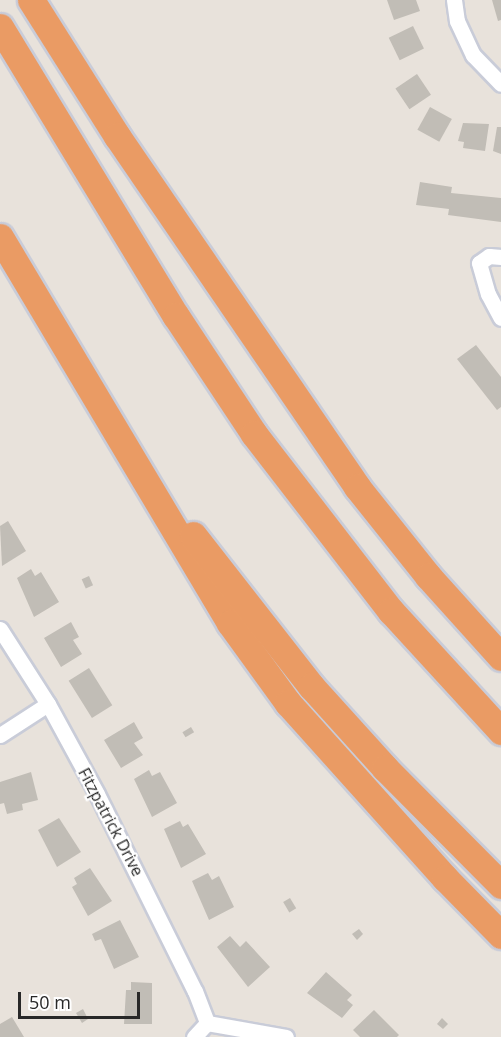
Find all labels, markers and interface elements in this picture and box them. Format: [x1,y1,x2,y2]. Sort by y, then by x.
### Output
street label: Fitzpatrick Drive [74,765,148,879]
scale bar [21,980,142,1018]
text: 50 m [29,990,71,1014]

